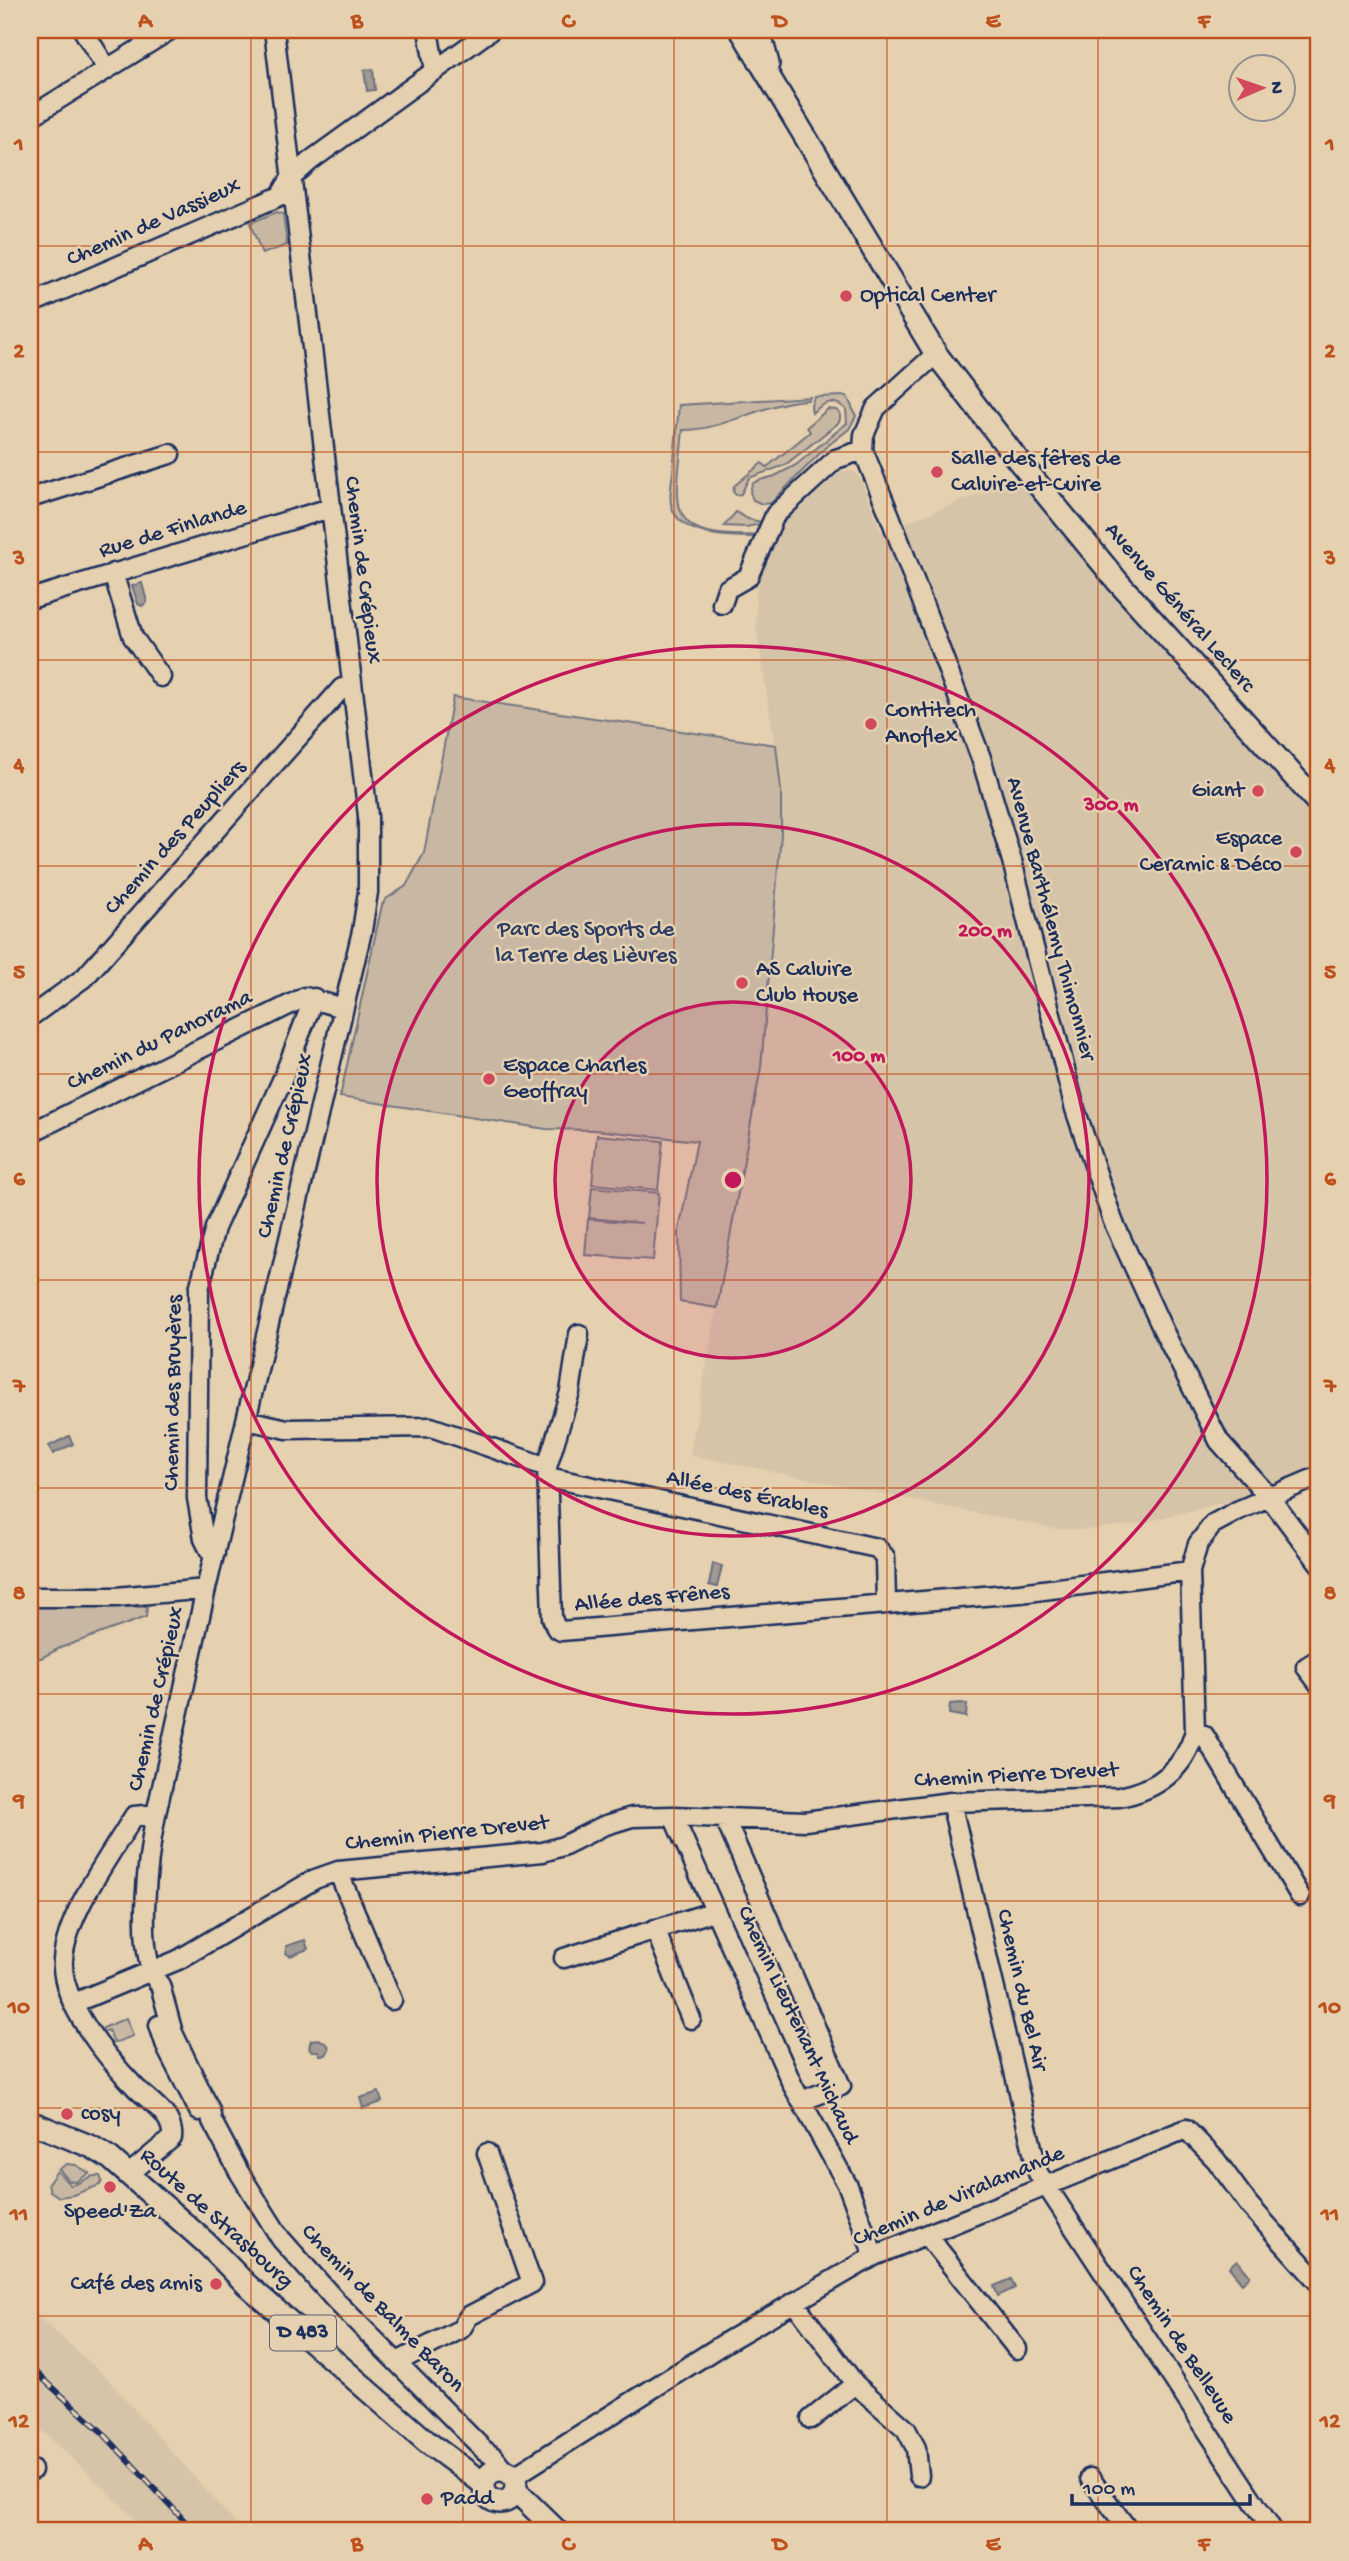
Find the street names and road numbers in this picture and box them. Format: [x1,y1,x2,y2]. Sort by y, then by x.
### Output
street label: Chemin de Vassieux [63,173,245,273]
street label: Chemin de Crépieux [337,475,387,665]
street label: Rue de Finlande [96,494,251,565]
street label: Avenue Général Leclerc [1098,518,1261,699]
street label: Chemin des Peupliers [99,755,253,921]
street label: Avenue Barthélemy Thimonnier [999,774,1101,1065]
street label: Chemin du Panorama [63,984,258,1098]
street label: Chemin de Crépieux [252,1051,320,1241]
street label: Chemin des Bruyères [159,1294,189,1491]
street label: Allée des Érables [664,1465,831,1525]
street label: Allée des Frênes [574,1579,731,1619]
street label: Chemin de Crépieux [123,1604,191,1794]
street label: Chemin Pierre Drevet [913,1757,1120,1795]
street label: Chemin Pierre Drevet [344,1810,551,1858]
street label: Chemin Lieutenant Michaud [730,1902,865,2150]
street label: Chemin du Bel Air [989,1907,1053,2075]
street label: Chemin de Viralamande [849,2140,1070,2254]
street label: Route de Strasbourg [133,2143,299,2295]
street label: Chemin de Balme Baron [295,2219,470,2399]
street label: Chemin de Bellevue [1120,2261,1243,2430]
road number: D 483 [270,2316,336,2350]

